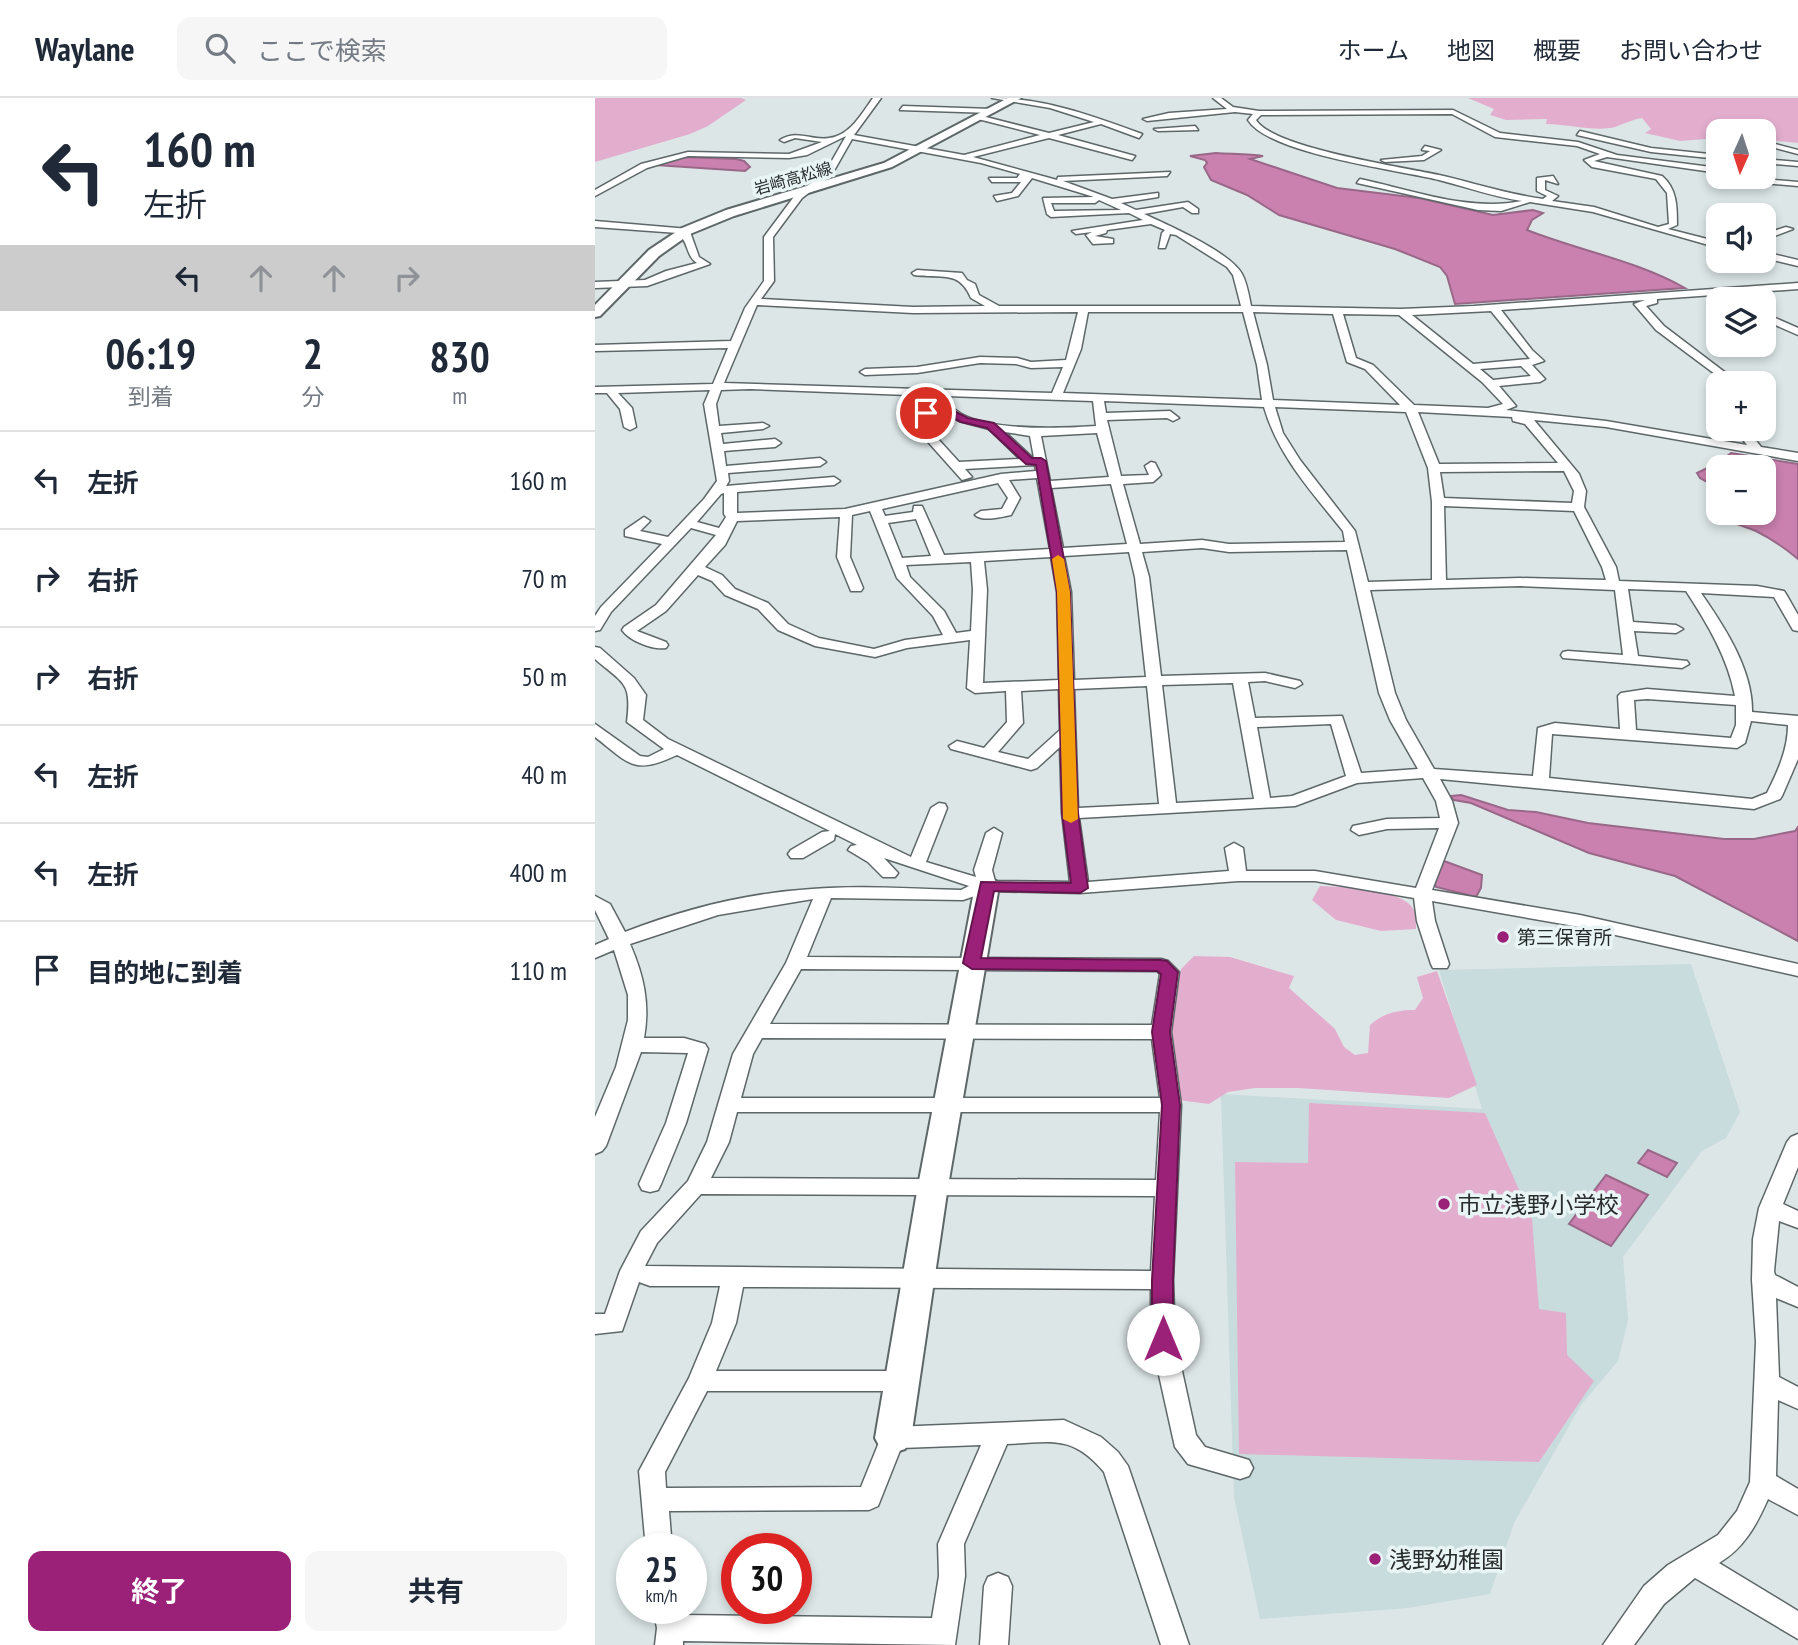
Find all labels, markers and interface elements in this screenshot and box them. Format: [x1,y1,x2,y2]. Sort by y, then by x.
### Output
search box [177,17,667,80]
text: Waylane [35,27,135,70]
icon: search [201,29,239,67]
text: ここで検索 [257,34,387,67]
text: ホーム [1338,35,1409,66]
text: 地図 [1447,35,1495,66]
text: 概要 [1533,35,1581,66]
text: お問い合わせ [1619,35,1763,66]
text: 160 m [143,117,256,181]
north arrow [1706,119,1776,189]
map controls [1706,119,1776,525]
icon: left [28,126,119,217]
street label: 岩崎高松線 [752,157,834,199]
text: 左折 [143,183,207,225]
button: sound [1706,203,1776,273]
icon: left [169,259,207,297]
icon: ahead [242,259,280,297]
icon: ahead [315,259,353,297]
icon: right [388,259,426,297]
button: layers [1706,287,1776,357]
text: 06:19 [105,326,196,381]
text: 2 [303,326,323,381]
text: 830 [430,329,490,384]
button: + [1706,371,1776,441]
text: m [452,381,467,410]
text: 到着 [128,382,174,411]
text: 分 [301,382,324,411]
pin [896,383,956,443]
icon: arrive [907,394,945,432]
button: − [1706,455,1776,525]
icon: left [28,461,66,499]
text: 160 m [509,464,567,497]
text: 左折 [87,466,139,499]
icon: right [28,559,66,597]
text: 70 m [521,562,567,595]
text: 右折 [87,564,139,597]
icon: right [28,657,66,695]
text: 50 m [521,660,567,693]
text: 右折 [87,662,139,695]
icon: left [28,755,66,793]
text: 40 m [521,758,567,791]
text: 左折 [87,760,139,793]
icon: left [28,853,66,891]
text: 400 m [509,856,567,889]
text: 左折 [87,858,139,891]
place label: 第三保育所 [1517,925,1612,949]
marker: 第三保育所 [1495,929,1511,945]
icon: arrive [28,951,66,989]
text: 110 m [509,954,567,987]
text: 目的地に到着 [87,956,243,989]
place label: 市立浅野小学校 [1458,1190,1619,1219]
marker: 市立浅野小学校 [1436,1196,1452,1212]
position arrow [1126,1302,1200,1376]
speed limit sign: 30 [721,1533,812,1624]
place label: 浅野幼稚園 [1389,1545,1504,1574]
text: 25 [645,1546,678,1592]
button: 終了 [28,1551,291,1631]
button: 共有 [305,1551,567,1631]
marker: 浅野幼稚園 [1367,1551,1383,1567]
text: km/h [646,1584,677,1607]

